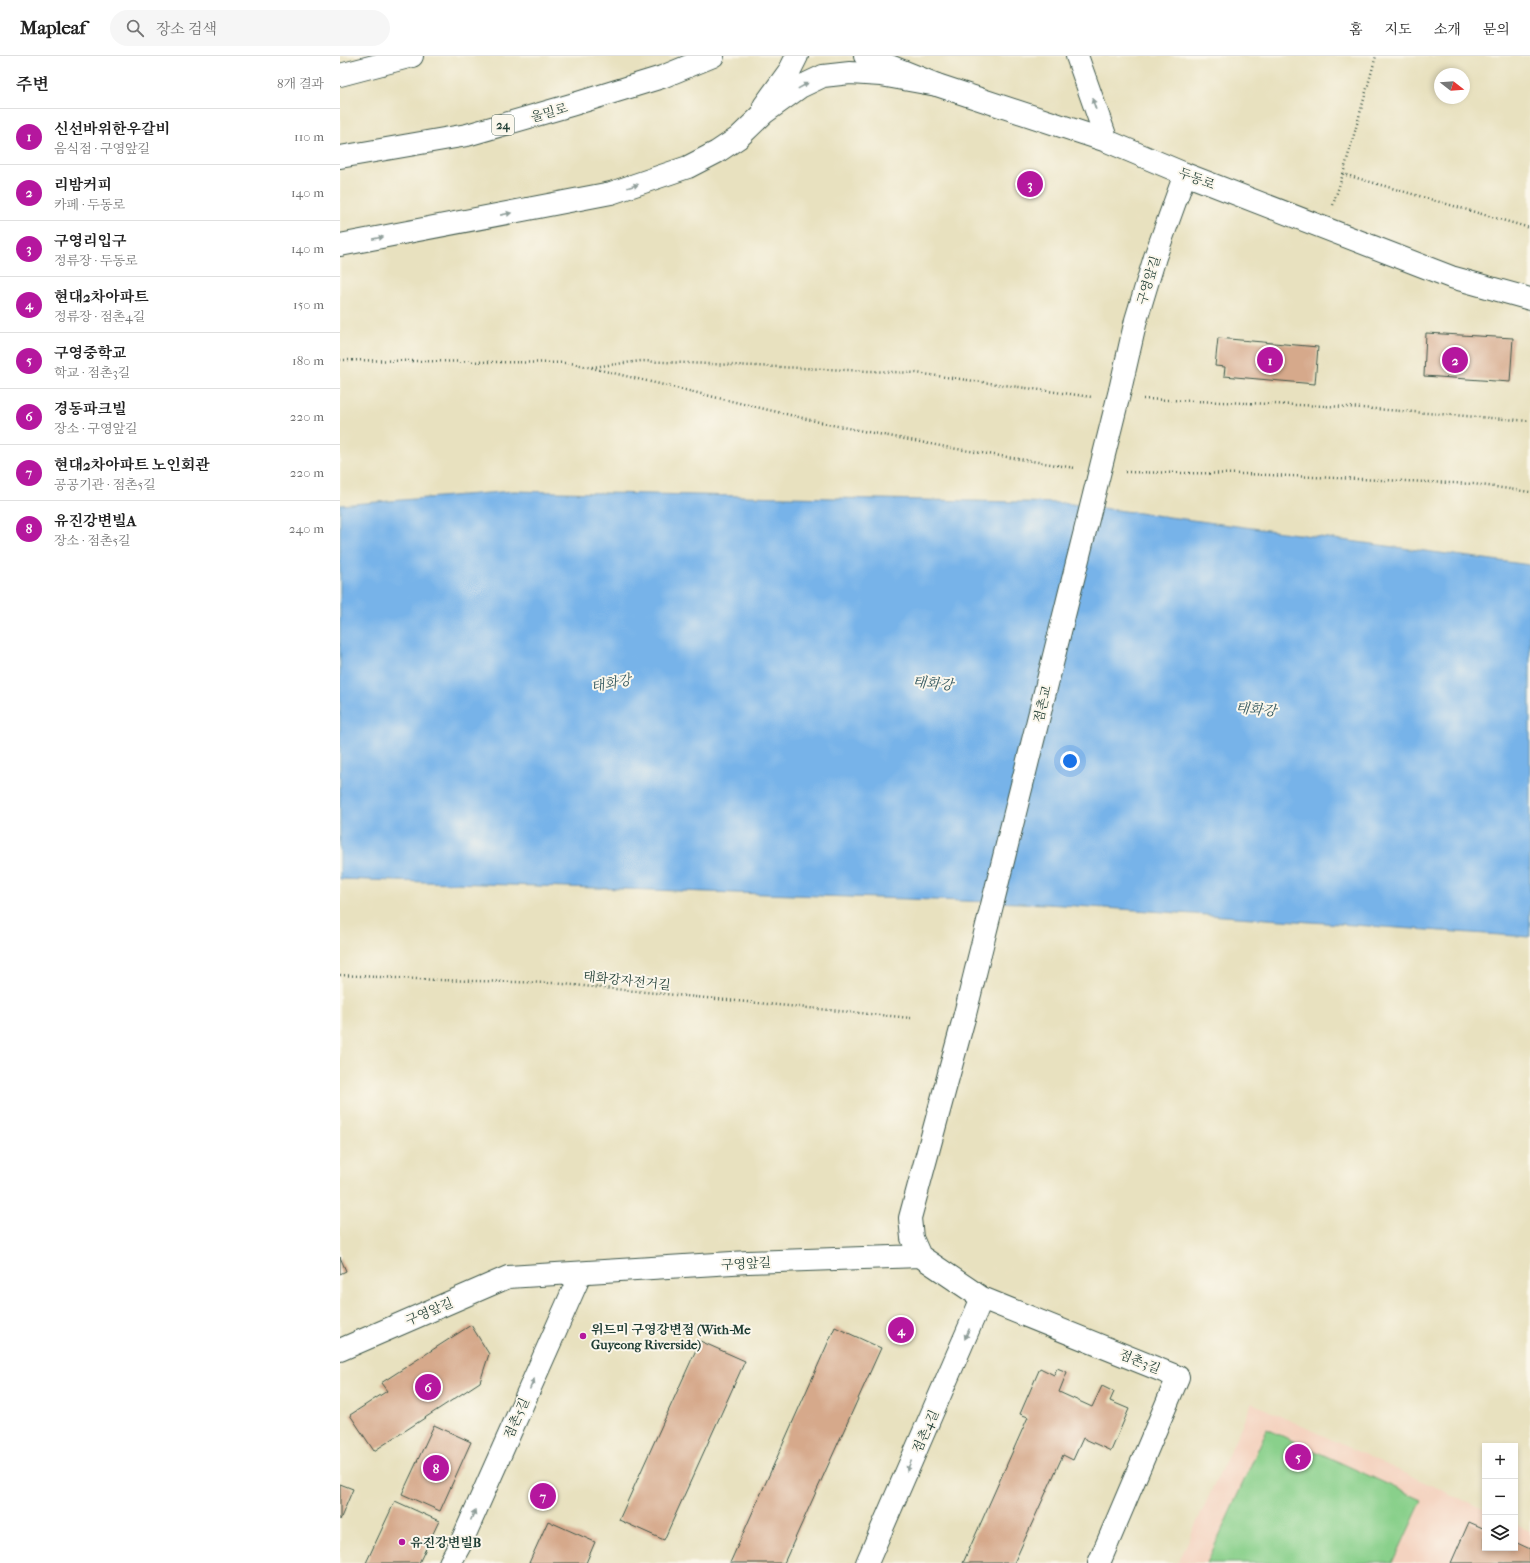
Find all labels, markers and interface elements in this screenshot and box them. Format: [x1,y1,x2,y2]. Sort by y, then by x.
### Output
search box [110,10,390,46]
text: Mapleaf [20,17,86,39]
icon: search [124,17,146,39]
text: 장소 검색 [156,20,217,38]
text: 홈 [1349,21,1363,38]
text: 지도 [1385,21,1412,38]
text: 소개 [1434,21,1461,38]
text: 문의 [1483,21,1510,38]
north arrow [1434,68,1470,104]
text: 주변 [16,74,49,94]
text: 8개 결과 [277,76,324,91]
one-way arrow [797,82,809,89]
one-way arrow [1091,98,1097,110]
street label: 울밀로 [529,100,570,125]
road number: 24 [492,115,514,135]
text: 신선바위한우갈비 [54,120,170,138]
text: 1 [27,129,31,144]
text: 110 m [294,129,324,144]
text: 음식점 · 구영앞길 [54,141,150,156]
street label: 두동로 [1177,165,1218,192]
pin: 3 [1017,169,1043,199]
text: 리밤커피 [54,176,112,194]
one-way arrow [627,183,639,189]
text: 2 [26,185,32,200]
text: 140 m [291,185,324,200]
text: 카페 · 두동로 [54,197,125,212]
one-way arrow [500,210,512,216]
text: 구영리입구 [54,232,126,250]
one-way arrow [372,235,384,241]
text: 3 [26,241,32,256]
text: 140 m [291,241,324,256]
text: 정류장 · 두동로 [54,253,138,268]
street label: 구영앞길 [1134,254,1163,306]
text: 현대2차아파트 [54,288,149,306]
text: 4 [25,297,33,312]
text: 150 m [293,297,324,312]
text: 정류장 · 점촌4길 [54,309,145,324]
text: 구영중학교 [54,344,126,362]
pin: 1 [1257,345,1283,375]
pin: 2 [1442,345,1468,375]
text: 5 [26,353,32,368]
text: 180 m [292,353,324,368]
text: 학교 · 점촌3길 [54,365,130,380]
text: 경동파크빌 [54,400,126,418]
text: 6 [25,409,33,424]
text: 220 m [290,409,324,424]
text: 장소 · 구영앞길 [54,421,138,436]
text: 현대2차아파트 노인회관 [54,456,210,474]
text: 7 [26,465,32,480]
text: 220 m [290,465,324,480]
text: 공공기관 · 점촌5길 [54,477,156,492]
text: 유진강변빌A [54,512,136,530]
text: 8 [26,521,32,536]
text: 240 m [289,521,324,536]
text: 장소 · 점촌5길 [54,533,131,548]
water label: 태화강 [590,671,635,696]
water label: 태화강 [912,673,956,694]
street label: 점촌교 [1031,684,1054,724]
water label: 태화강 [1235,699,1279,720]
your location [1060,751,1080,771]
street label: 태화강자전거길 [582,968,671,993]
street label: 구영앞길 [721,1255,772,1272]
street label: 구영앞길 [403,1295,455,1328]
pin: 4 [888,1315,914,1345]
place label: 위드미 구영강변점 (With-Me Guyeong Riverside) [591,1322,751,1353]
one-way arrow [963,1328,970,1340]
marker: 위드미 구영강변점 (With-Me Guyeong Riverside) [578,1331,588,1341]
street label: 점촌3길 [1117,1346,1163,1376]
pin: 6 [415,1372,441,1402]
one-way arrow [529,1378,535,1389]
street label: 점촌5길 [501,1395,532,1441]
street label: 점촌4길 [909,1407,942,1455]
pin: 5 [1285,1442,1311,1472]
map controls [1482,1443,1518,1551]
button: + [1482,1443,1518,1479]
pin: 8 [423,1453,449,1483]
one-way arrow [906,1460,912,1472]
button: − [1482,1479,1518,1515]
pin: 7 [530,1481,556,1511]
one-way arrow [470,1510,476,1521]
button: layers [1482,1515,1518,1551]
place label: 유진강변빌B [410,1535,482,1550]
marker: 유진강변빌B [397,1537,407,1547]

